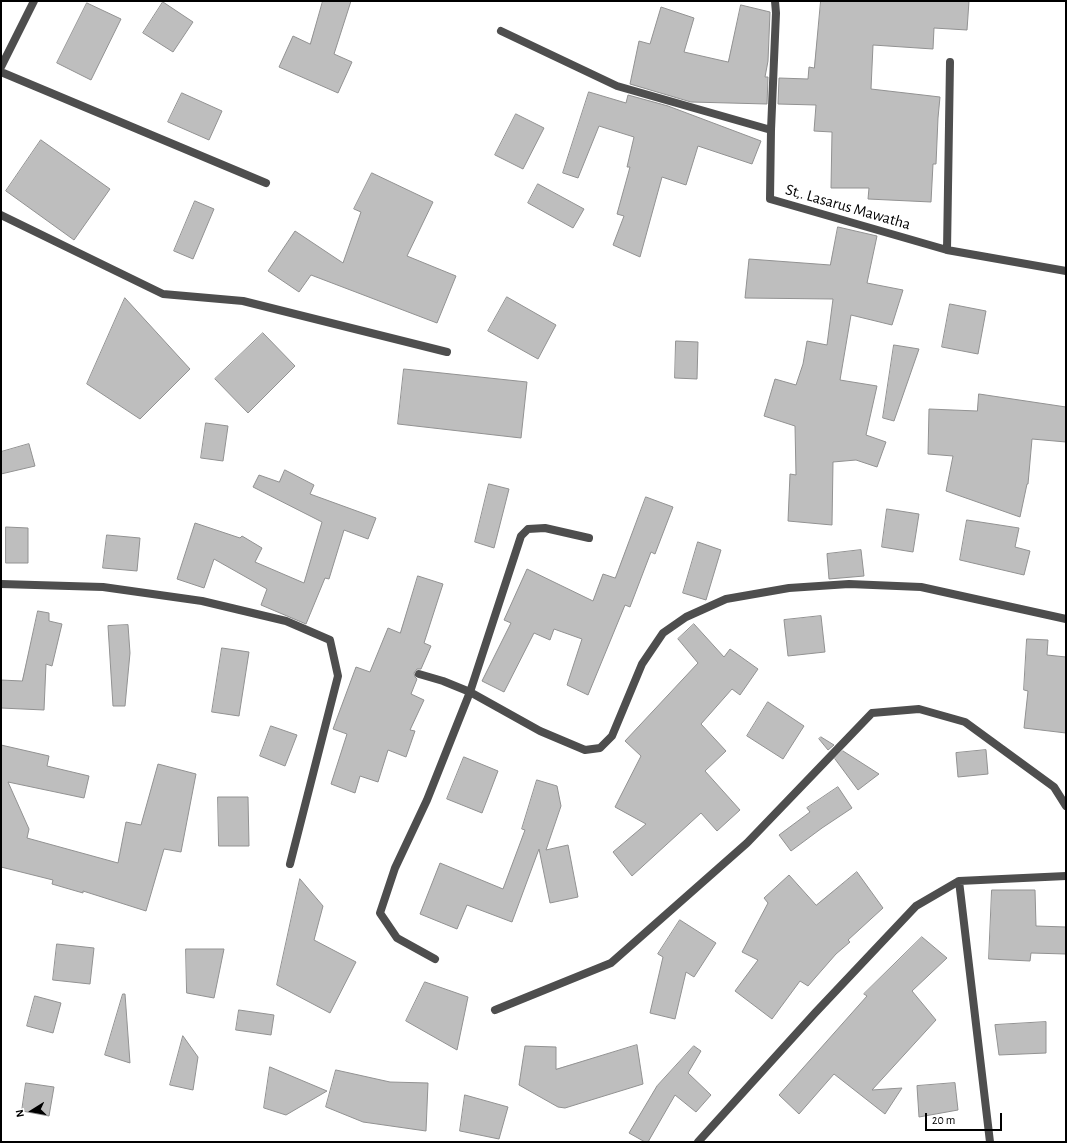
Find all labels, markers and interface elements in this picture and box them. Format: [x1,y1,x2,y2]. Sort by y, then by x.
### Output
street label: St,. Lasarus Mawatha [783,180,913,234]
north arrow [12,1091,52,1131]
scale bar [927,1105,1004,1131]
text: N [14,1109,26,1118]
text: 20 m [932,1114,955,1126]

